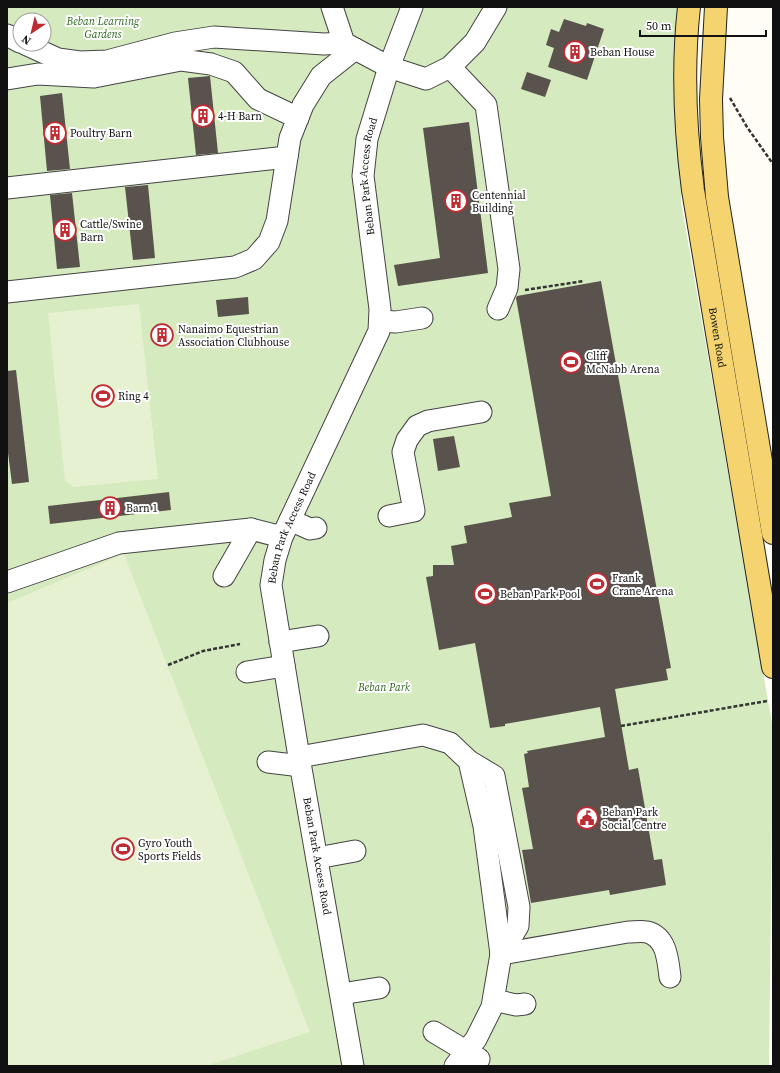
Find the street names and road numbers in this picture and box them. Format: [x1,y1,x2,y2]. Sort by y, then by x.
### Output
street label: Beban Park Access Road [355,115,381,236]
street label: Bowen Road [705,306,730,370]
street label: Beban Park Access Road [264,469,320,585]
street label: Beban Park Access Road [299,796,335,917]

